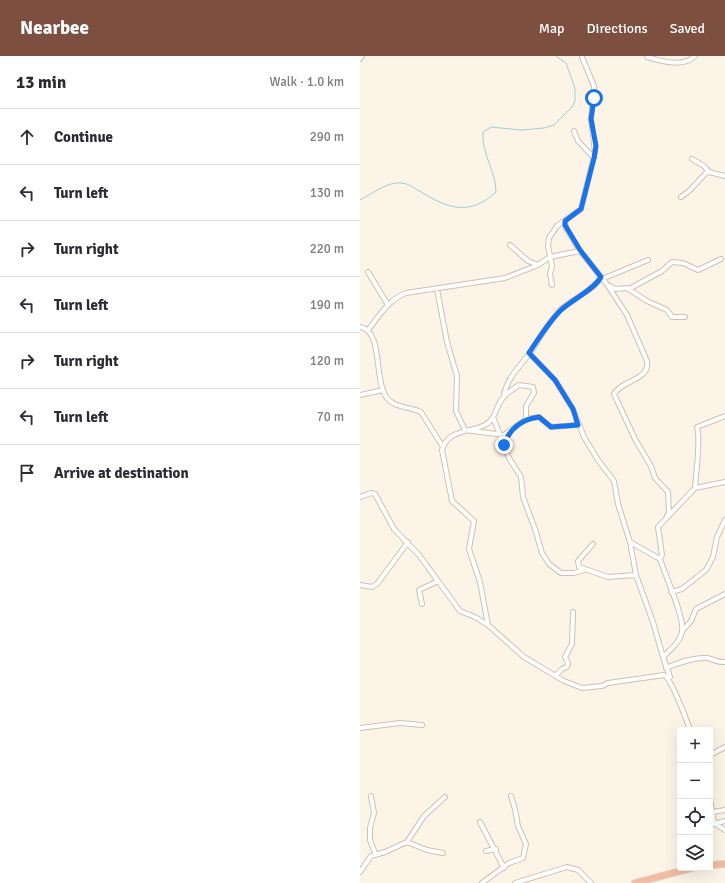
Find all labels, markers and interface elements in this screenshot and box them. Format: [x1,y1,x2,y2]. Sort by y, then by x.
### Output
text: Nearbee [20,16,89,40]
text: Map [539,20,565,37]
text: Directions [587,20,648,37]
text: Saved [670,20,705,37]
text: 13 min [16,72,66,93]
text: Walk · 1.0 km [270,74,344,90]
route start [585,89,603,107]
icon: ahead [16,126,38,148]
text: Continue [54,128,113,146]
text: 290 m [310,129,344,145]
icon: left [16,182,38,204]
text: Turn left [54,184,108,202]
text: 130 m [310,185,344,201]
icon: right [16,238,38,260]
text: Turn right [54,240,119,258]
text: 220 m [310,241,344,257]
icon: left [16,294,38,316]
text: Turn left [54,296,108,314]
text: 190 m [310,297,344,313]
icon: right [16,350,38,372]
text: Turn right [54,352,119,370]
text: 120 m [310,353,344,369]
icon: left [16,406,38,428]
text: Turn left [54,408,108,426]
text: 70 m [317,409,344,425]
route end [495,436,513,454]
icon: arrive [16,462,38,484]
text: Arrive at destination [54,464,189,482]
map controls [677,727,713,871]
button: + [677,727,713,763]
button: − [677,763,713,799]
button: locate [677,799,713,835]
button: layers [677,835,713,871]

